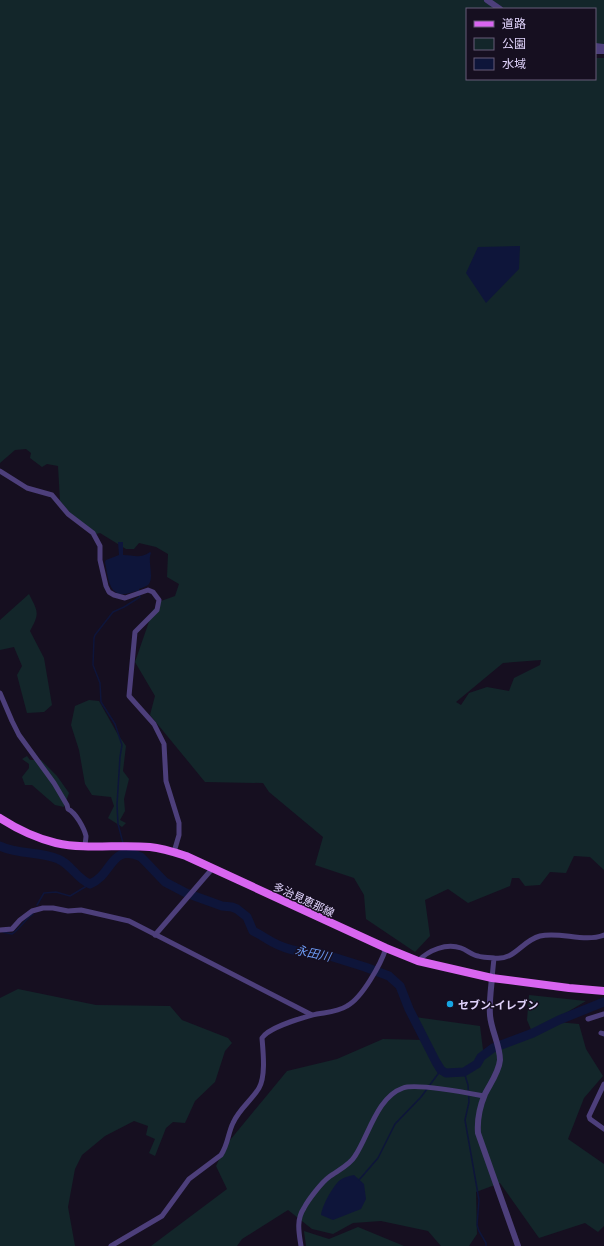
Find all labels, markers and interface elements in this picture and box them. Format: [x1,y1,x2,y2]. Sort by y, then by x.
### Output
legend [466,8,596,80]
text: 道路 [502,15,526,32]
text: 公園 [502,35,526,52]
text: 水域 [502,55,526,72]
street label: 多治見恵那線 [271,878,337,920]
water label: 永田川 [294,941,334,965]
place label: セブン-イレブン [458,997,539,1012]
marker: セブン-イレブン [445,999,455,1009]

